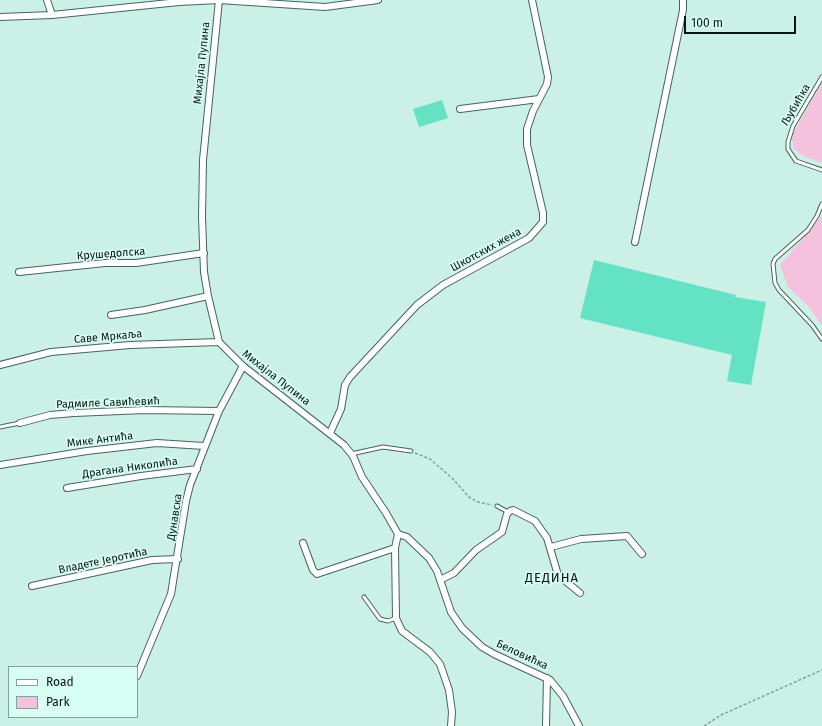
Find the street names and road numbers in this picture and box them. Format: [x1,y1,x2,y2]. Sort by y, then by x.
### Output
street label: Михајла Пупина [191,21,213,105]
street label: Љубићка [779,82,813,128]
street label: Шкотских жена [448,225,524,275]
street label: Крушедолска [76,245,146,263]
street label: Саве Мркаља [73,327,143,347]
street label: Михајла Пупина [239,347,313,409]
street label: Радмиле Савићевић [56,395,160,411]
street label: Мике Антића [66,429,134,451]
street label: Драгана Николића [81,455,179,481]
street label: Дунавска [165,492,185,542]
street label: Владете Јеротића [57,545,149,577]
street label: Беловићка [494,637,550,673]

